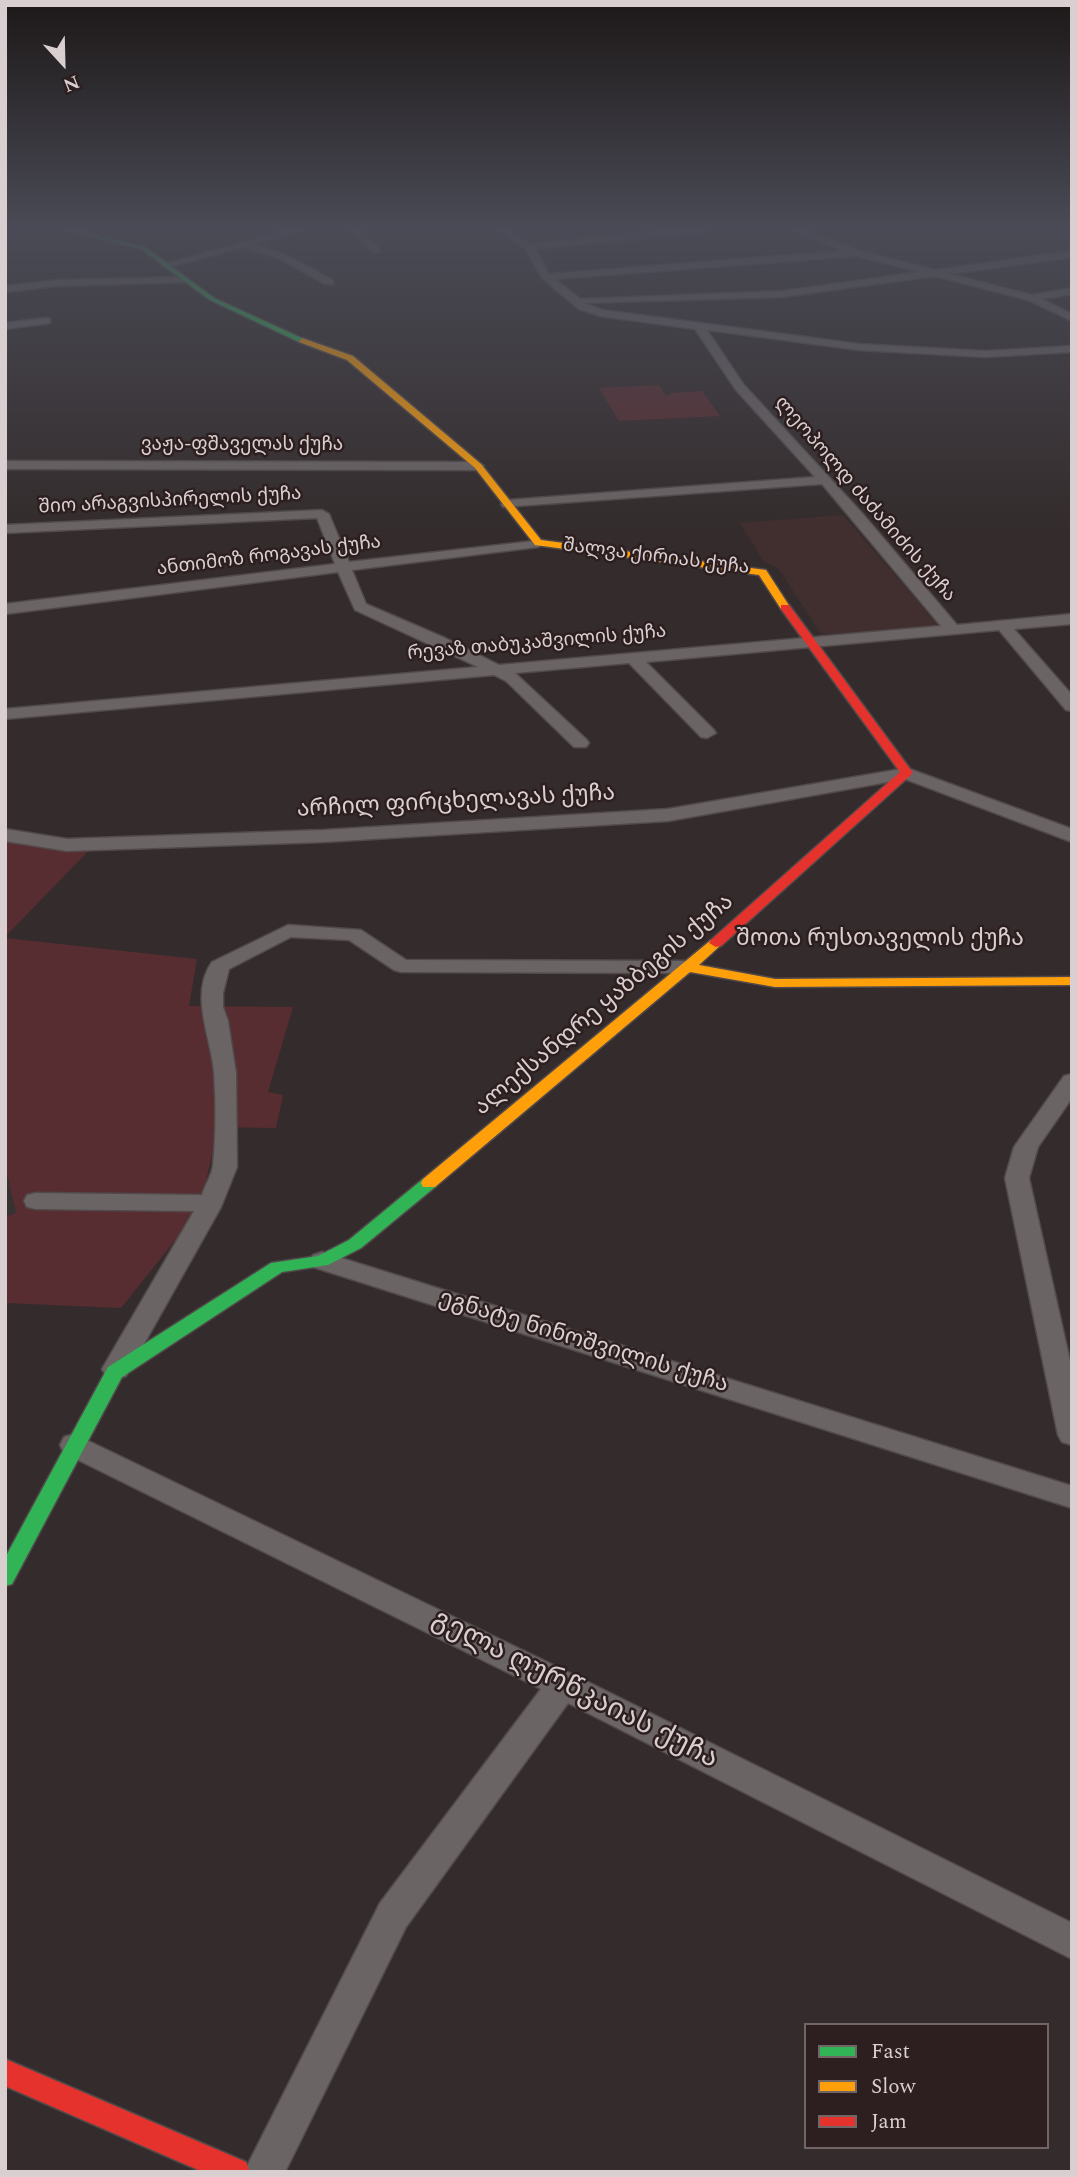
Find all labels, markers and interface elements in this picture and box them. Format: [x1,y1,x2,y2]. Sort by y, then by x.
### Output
north arrow [28,28,98,98]
text: N [58,67,84,99]
street label: ლეოპოლდ ძაძამიძის ქუჩა [769,393,959,607]
street label: ვაჟა-ფშაველას ქუჩა [141,435,343,457]
street label: შიო არაგვისპირელის ქუჩა [38,484,302,520]
street label: ანთიმოზ როგავას ქუჩა [156,532,382,582]
street label: შალვა ქირიას ქუჩა [562,535,750,581]
street label: რევაზ თაბუკაშვილის ქუჩა [407,621,667,667]
street label: არჩილ ფირცხელავას ქუჩა [296,781,616,825]
street label: ალექსანდრე ყაზბეგის ქუჩა [470,889,740,1123]
street label: შოთა რუსთაველის ქუჩა [736,926,1024,954]
street label: ეგნატე ნინოშვილის ქუჩა [435,1286,731,1400]
street label: გელა ღურწკაიას ქუჩა [425,1604,723,1778]
legend [804,2023,1049,2149]
text: Fast [871,2036,910,2068]
text: Slow [871,2071,915,2103]
text: Jam [871,2106,907,2138]

